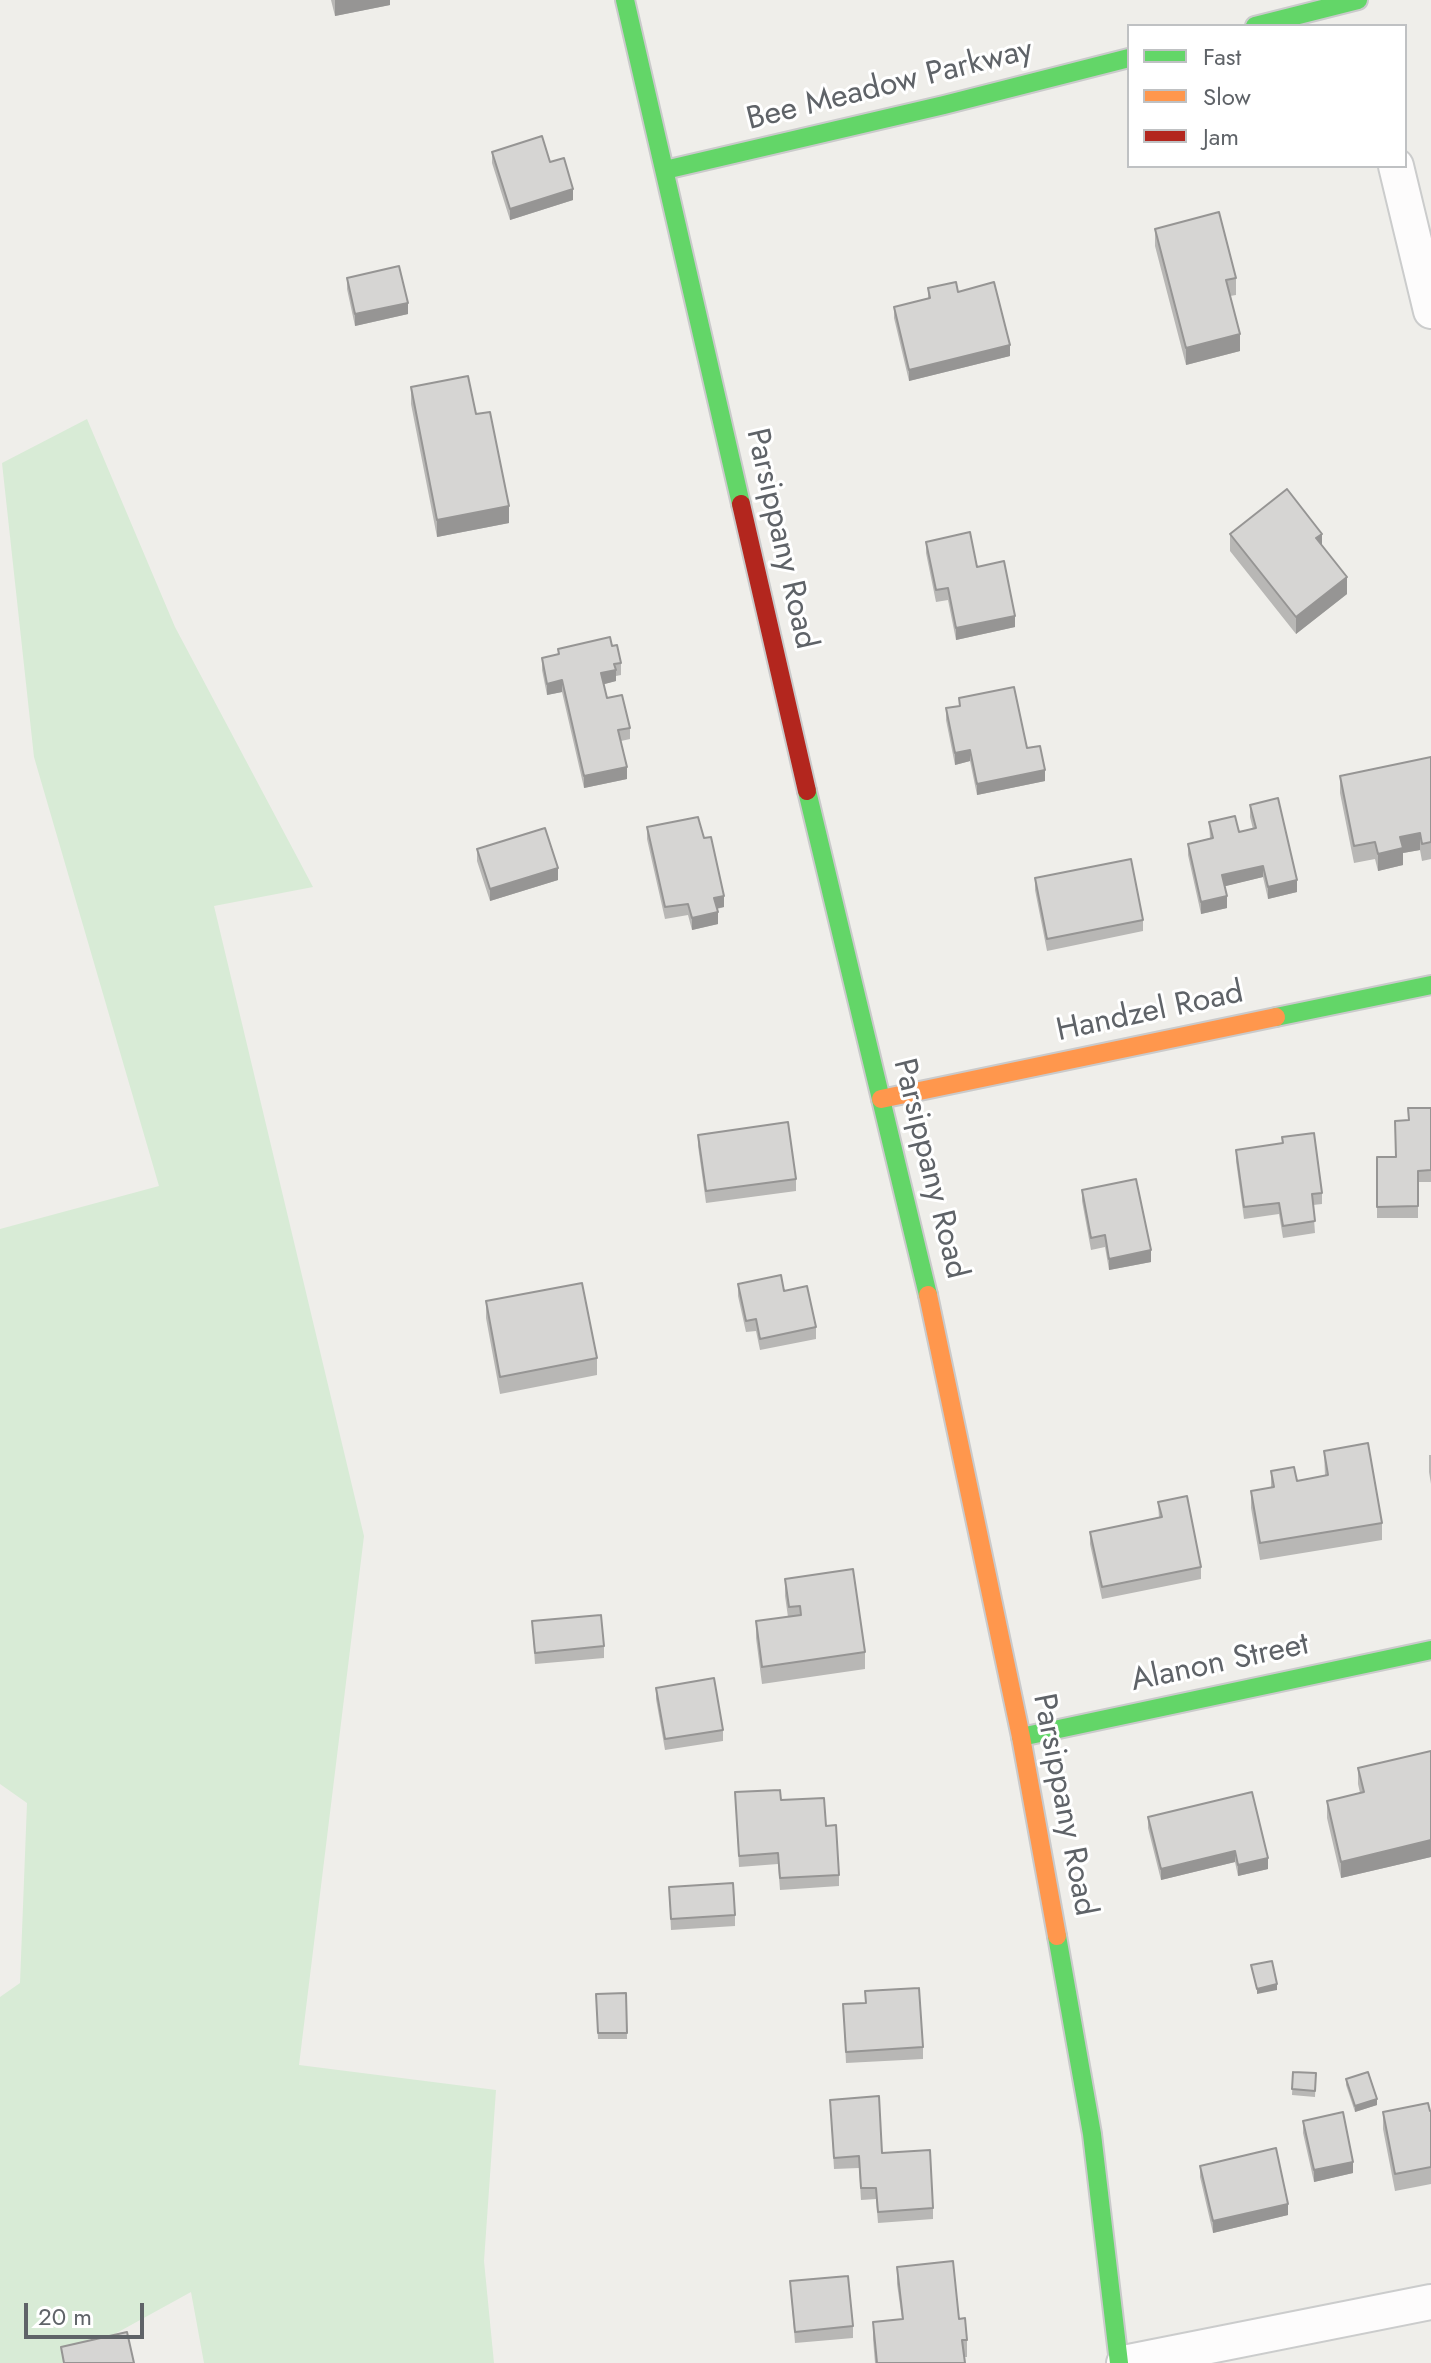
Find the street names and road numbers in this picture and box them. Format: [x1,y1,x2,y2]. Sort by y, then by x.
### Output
street label: Bee Meadow Parkway [743,32,1037,140]
street label: Parsippany Road [736,425,824,653]
street label: Handzel Road [1053,974,1247,1052]
street label: Parsippany Road [883,1055,975,1283]
street label: Alanon Street [1128,1626,1312,1702]
street label: Parsippany Road [1023,1691,1103,1919]

